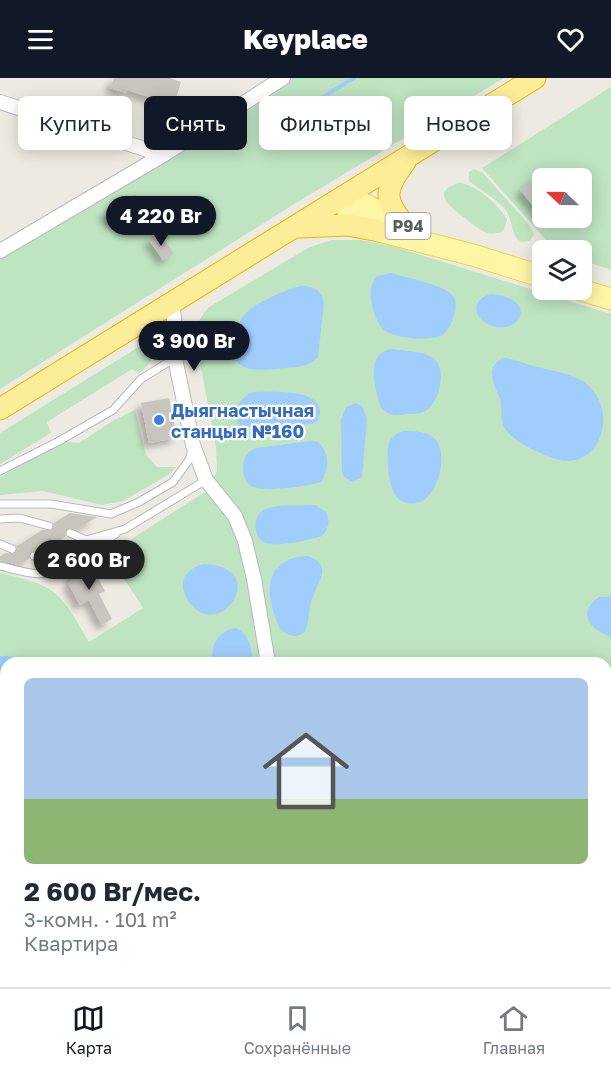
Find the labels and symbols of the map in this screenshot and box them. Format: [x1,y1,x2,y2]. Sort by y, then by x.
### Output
north arrow [532,168,592,228]
pin: 4 220 Br [99,196,223,247]
road number: Р94 [386,213,430,239]
pin: 3 900 Br [132,321,256,372]
place label: Дыягнастычная станцыя №160 [171,399,314,442]
marker: Дыягнастычная станцыя №160 [152,413,166,427]
pin: 2 600 Br [27,540,151,591]

